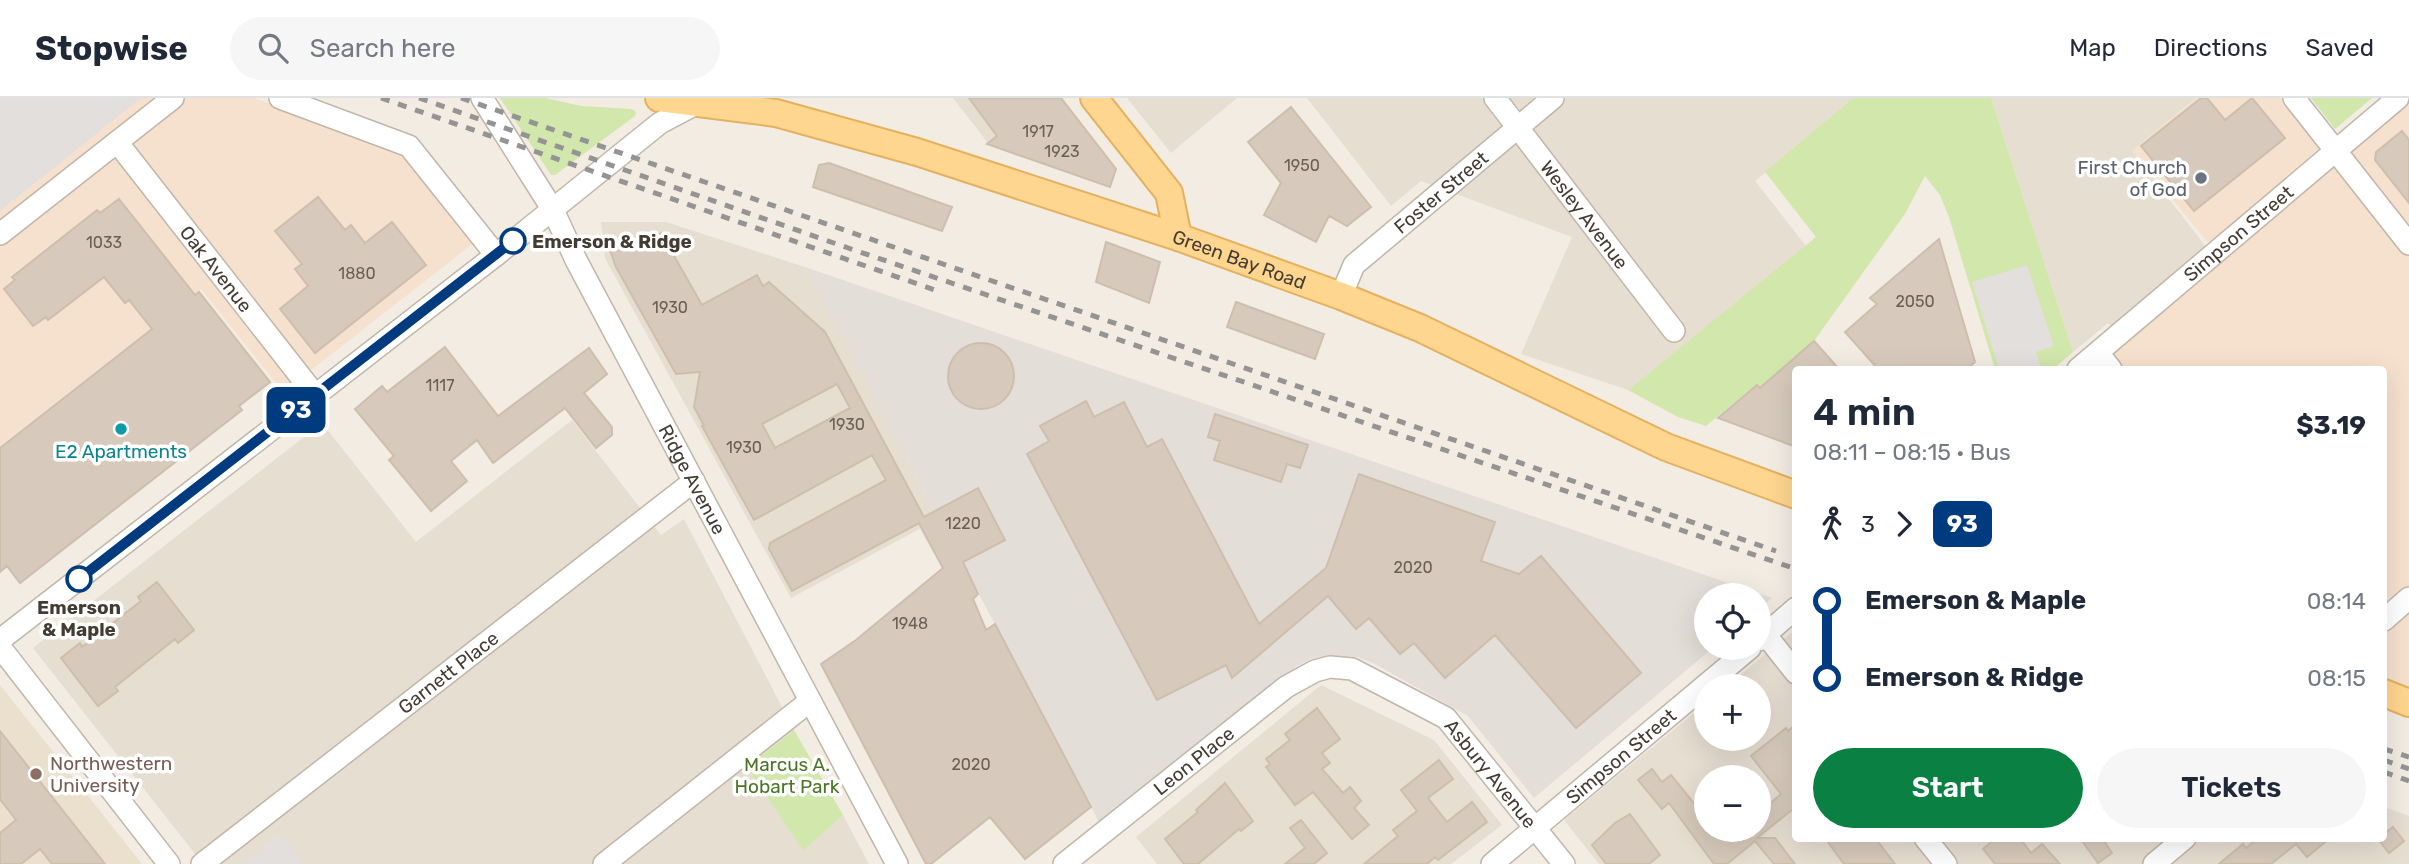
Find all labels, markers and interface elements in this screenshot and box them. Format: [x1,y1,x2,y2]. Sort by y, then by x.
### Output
search box [230,17,720,80]
text: Stopwise [35,29,188,68]
icon: search [254,29,292,67]
text: Search here [310,33,456,64]
text: Map [2069,34,2116,62]
text: Directions [2154,34,2267,62]
text: Saved [2305,34,2374,62]
house number: 1917 [1022,122,1054,141]
house number: 1923 [1044,142,1080,161]
street label: Foster Street [1389,146,1493,238]
house number: 1950 [1284,156,1320,175]
street label: Wesley Avenue [1536,156,1634,273]
place label: First Church of God [2078,156,2187,201]
marker: First Church of God [2193,170,2209,186]
street label: Simpson Street [2179,180,2298,286]
street label: Oak Avenue [175,221,257,317]
street label: Green Bay Road [1170,225,1309,294]
marker: Emerson & Ridge [500,228,526,254]
place label: Emerson & Ridge [532,230,692,253]
house number: 1033 [86,233,122,252]
house number: 1880 [338,264,376,283]
house number: 2050 [1895,292,1935,311]
house number: 1930 [652,298,688,317]
house number: 1117 [426,376,454,395]
line badge: 93 [264,387,328,433]
text: 4 min [1813,389,1916,435]
text: 93 [280,396,312,424]
text: $3.19 [2296,410,2366,441]
house number: 1930 [829,415,865,434]
street label: Ridge Avenue [654,420,731,538]
marker: E2 Apartments [113,421,129,437]
house number: 1930 [726,438,762,457]
text: 08:11 – 08:15 · Bus [1813,438,2011,466]
place label: E2 Apartments [55,440,187,463]
icon: walk [1813,505,1851,543]
icon: forward [1885,505,1923,543]
text: 3 [1861,510,1875,538]
text: 93 [1947,510,1978,538]
house number: 1220 [945,514,981,533]
house number: 2020 [1393,558,1433,577]
marker: Emerson & Maple [66,566,92,592]
map controls [1694,583,1771,842]
button: locate [1694,583,1771,660]
text: Emerson & Maple [1865,585,2086,616]
text: 08:14 [2307,587,2366,615]
place label: Emerson & Maple [37,596,121,641]
house number: 1948 [892,614,928,633]
street label: Garnett Place [393,626,503,719]
text: Emerson & Ridge [1865,662,2084,693]
text: 08:15 [2307,664,2366,692]
button: + [1694,674,1771,751]
street label: Simpson Street [1561,703,1681,809]
street label: Asbury Avenue [1440,714,1542,833]
street label: Leon Place [1149,721,1239,800]
button: Start [1813,748,2083,828]
button: Tickets [2097,748,2366,828]
place label: Northwestern University [50,752,172,797]
park label: Marcus A. Hobart Park [734,753,840,798]
house number: 2020 [951,755,991,774]
button: − [1694,765,1771,842]
marker: Northwestern University [28,766,44,782]

